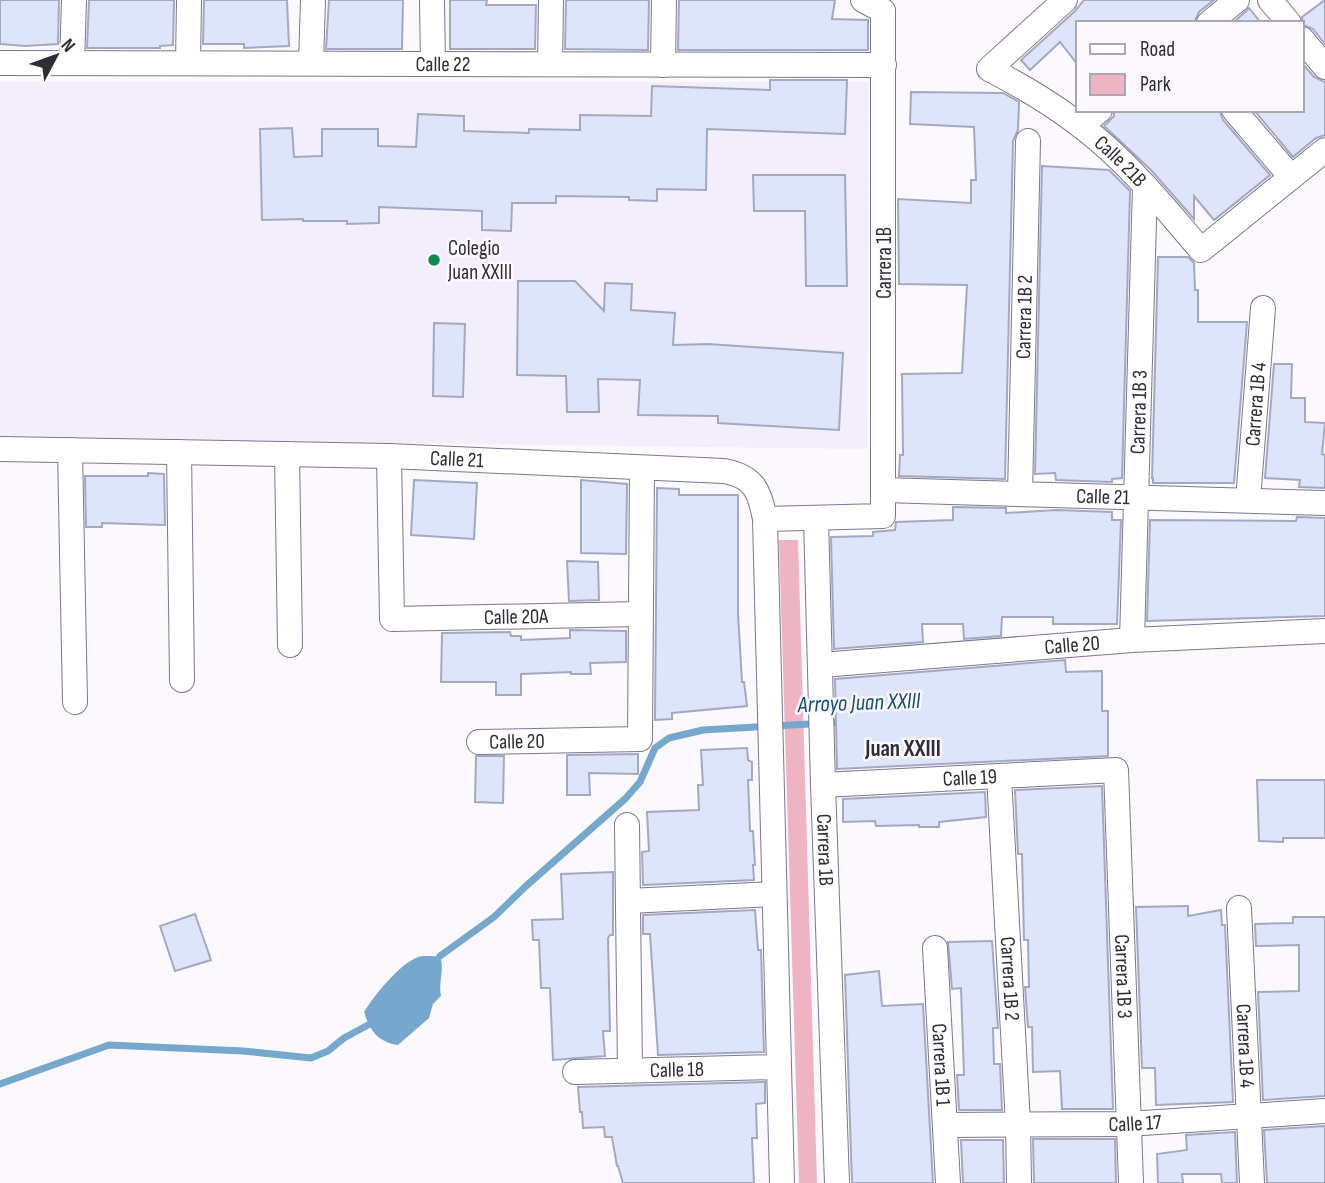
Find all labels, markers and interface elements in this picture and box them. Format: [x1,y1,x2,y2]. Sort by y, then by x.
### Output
north arrow [21,21,91,91]
legend [1076,21,1304,112]
text: N [56,34,80,57]
text: Road [1140,37,1175,62]
street label: Calle 22 [416,51,470,77]
text: Park [1140,72,1171,97]
street label: Calle 21B [1089,130,1152,192]
street label: Carrera 1B [872,227,897,299]
place label: Colegio Juan XXIII [447,236,512,285]
marker: Colegio Juan XXIII [426,252,442,268]
street label: Carrera 1B 2 [1011,275,1037,359]
street label: Carrera 1B 4 [1240,361,1271,447]
street label: Carrera 1B 3 [1125,370,1152,455]
street label: Calle 21 [430,445,485,473]
street label: Calle 21 [1076,483,1131,510]
street label: Calle 20A [484,603,549,630]
street label: Calle 20 [1043,630,1101,659]
water label: Arroyo Juan XXIII [796,687,921,719]
street label: Calle 20 [489,728,545,754]
district label: Juan XXIII [864,735,941,763]
street label: Calle 19 [942,764,998,791]
street label: Carrera 1B [812,813,839,886]
street label: Carrera 1B 3 [1109,934,1138,1019]
street label: Carrera 1B 2 [995,936,1025,1021]
street label: Carrera 1B 4 [1231,1003,1260,1089]
street label: Carrera 1B 1 [927,1023,956,1107]
street label: Calle 18 [650,1056,704,1083]
street label: Calle 17 [1108,1109,1163,1137]

